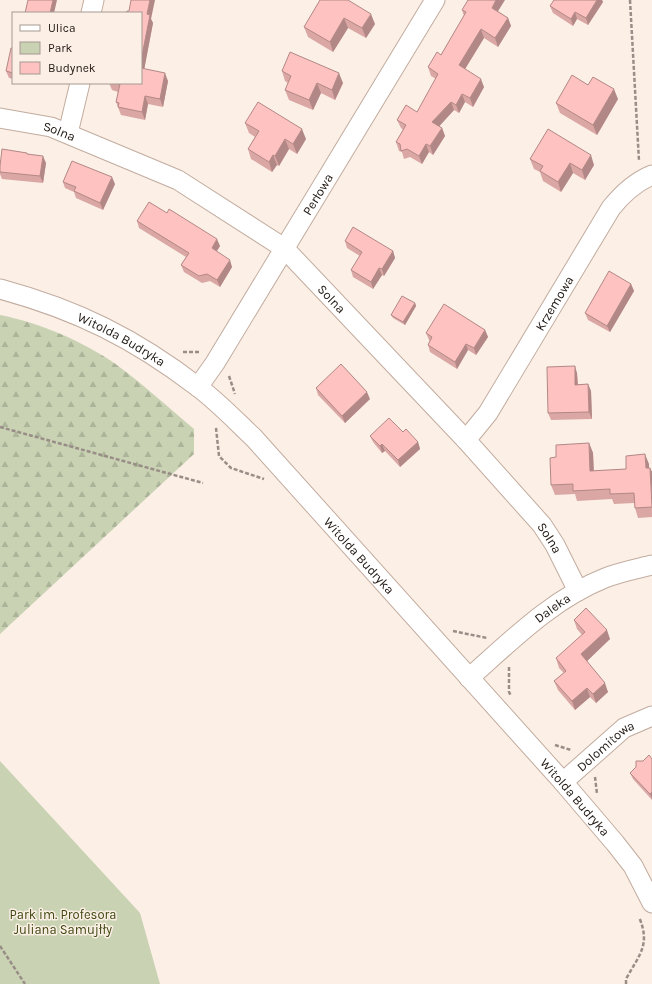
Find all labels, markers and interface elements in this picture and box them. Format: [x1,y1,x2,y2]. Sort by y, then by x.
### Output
legend [12,12,142,84]
text: Ulica [48,21,76,35]
text: Park [48,41,73,55]
text: Budynek [48,61,96,75]
street label: Solna [42,119,78,144]
street label: Perłowa [300,171,336,218]
street label: Krzemowa [532,273,577,334]
street label: Solna [315,282,349,316]
street label: Witolda Budryka [75,309,168,369]
street label: Witolda Budryka [321,514,397,597]
street label: Solna [534,520,565,556]
street label: Daleka [532,590,573,626]
street label: Dolomitowa [574,718,636,774]
street label: Witolda Budryka [537,755,613,839]
park label: Park im. Profesora Juliana Samujłły [10,907,116,937]

